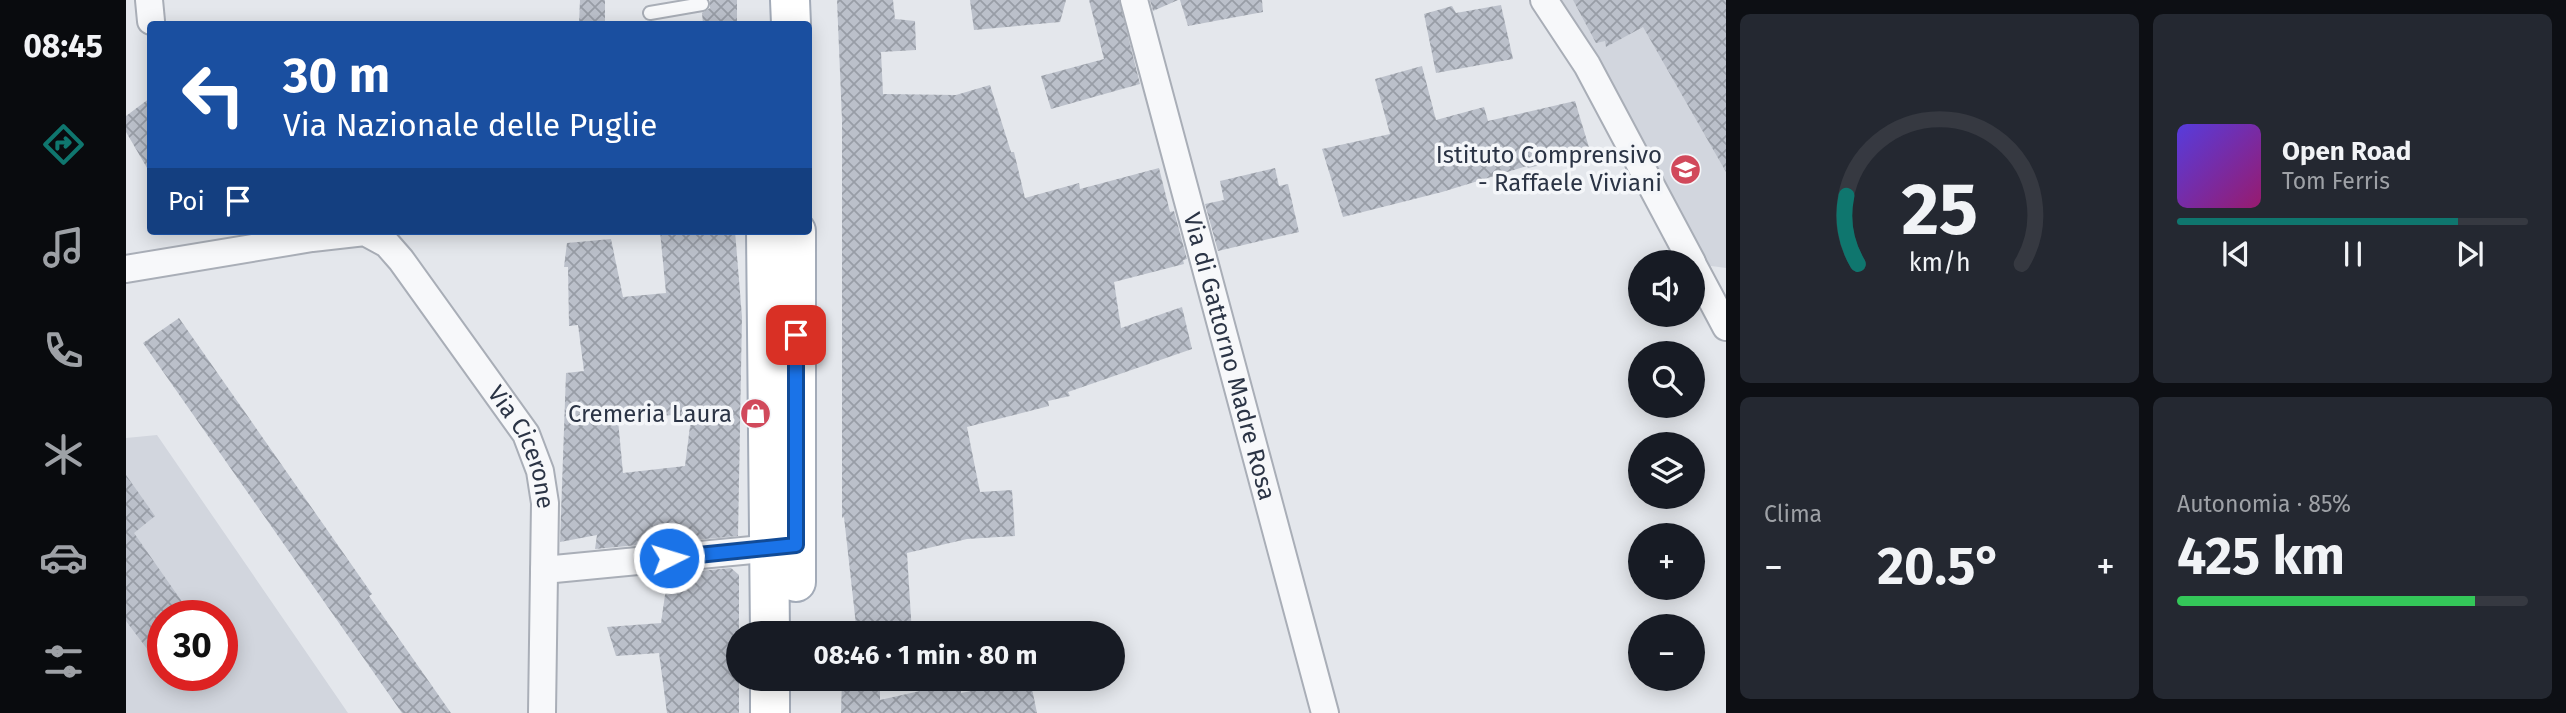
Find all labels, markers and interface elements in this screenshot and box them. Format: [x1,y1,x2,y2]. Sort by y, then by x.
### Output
text: 08:45 [23,27,103,65]
text: 30 m [283,46,390,105]
icon: left [168,49,259,140]
text: Via Nazionale delle Puglie [283,106,658,144]
icon: directions [39,120,88,169]
text: Open Road [2282,136,2411,167]
place label: Istituto Comprensivo - Raffaele Viviani [1436,141,1662,197]
school or university icon: Istituto Comprensivo - Raffaele Viviani [1668,152,1702,186]
text: 25 [1901,167,1978,254]
text: Tom Ferris [2282,167,2390,195]
icon: arrive [219,182,257,220]
text: Poi [168,186,205,217]
street label: Via di Gattorno Madre Rosa [1178,210,1281,503]
icon: music [39,223,88,272]
icon: previous [2217,235,2255,273]
icon: pause [2334,235,2372,273]
icon: next [2451,235,2489,273]
text: km/h [1909,248,1970,278]
map controls [1628,250,1705,691]
button: sound [1628,250,1705,327]
pin [766,305,826,365]
icon: arrive [777,316,815,354]
icon: phone [39,326,88,375]
button: search [1628,341,1705,418]
street label: Via Cicerone [482,380,560,511]
shop icon: Cremeria Laura [738,397,772,431]
place label: Cremeria Laura [568,400,732,428]
icon: climate [39,430,88,479]
button: layers [1628,432,1705,509]
text: Autonomia · 85% [2177,490,2351,518]
text: Clima [1764,500,1822,528]
position arrow [632,521,706,595]
button: + [1628,523,1705,600]
text: 425 km [2177,525,2345,588]
icon: car [39,533,88,582]
text: 20.5° [1877,535,2002,598]
text: − [1764,544,1783,590]
text: + [2096,544,2115,590]
speed limit sign: 30 [147,600,238,691]
button: − [1628,614,1705,691]
icon: filters [39,637,88,686]
text: 08:46 · 1 min · 80 m [814,640,1037,671]

